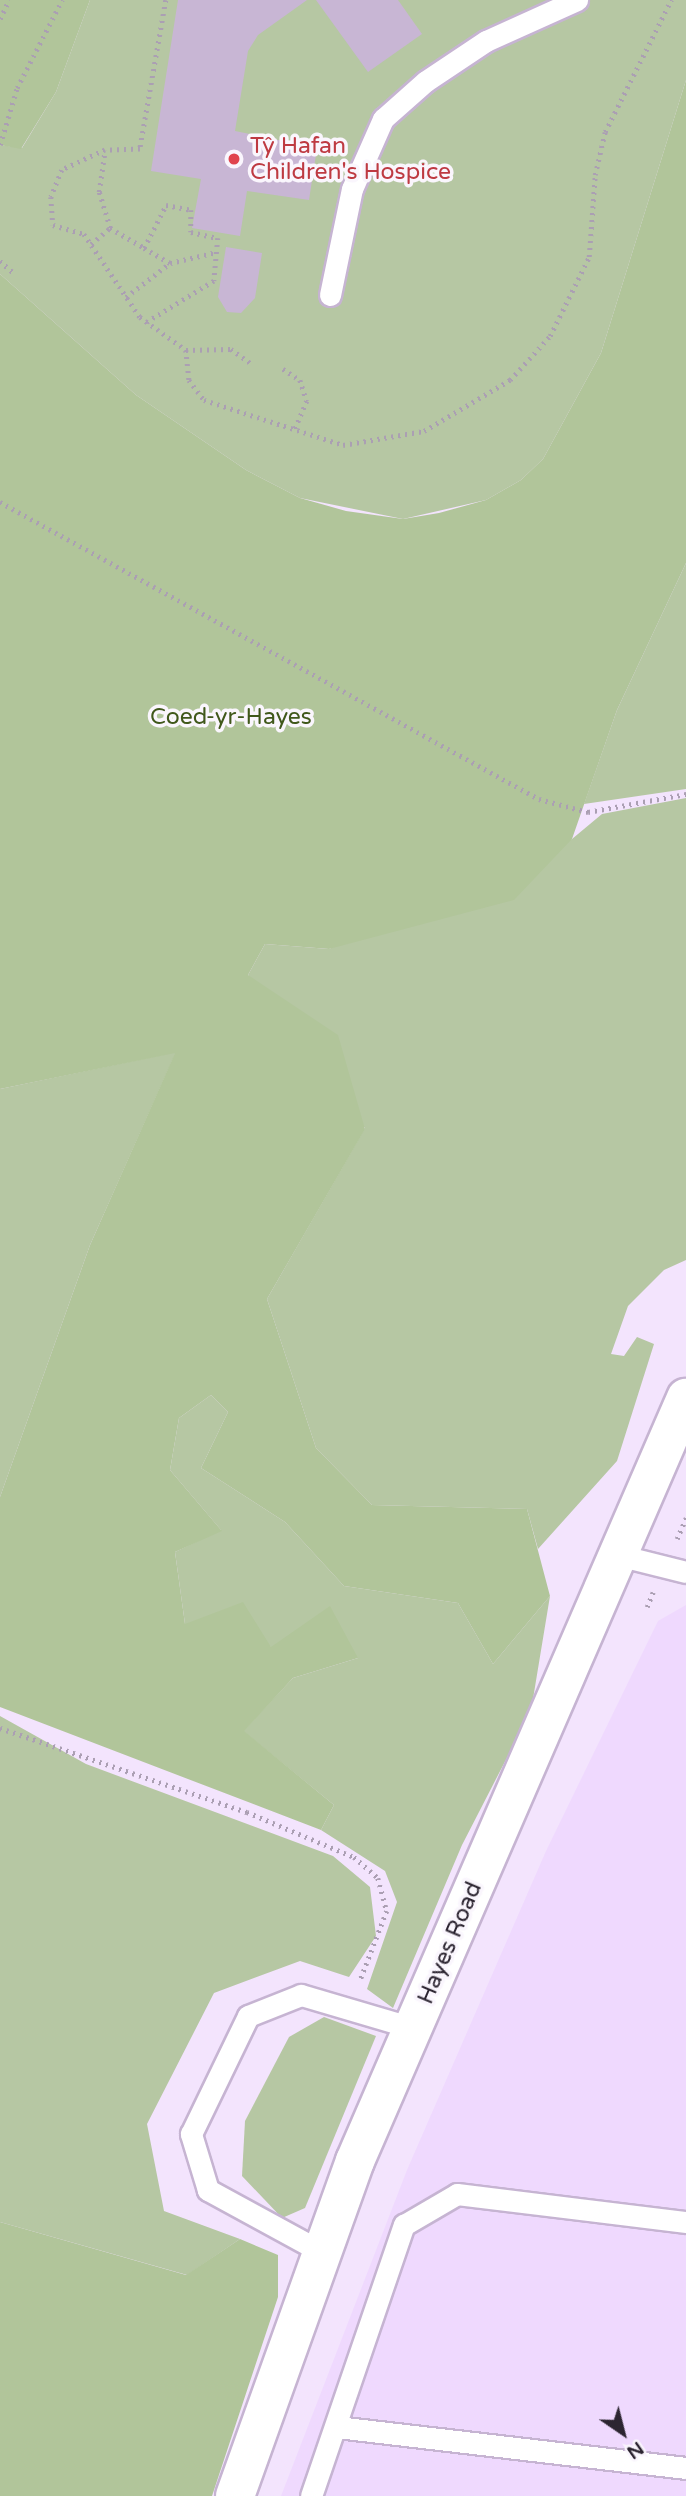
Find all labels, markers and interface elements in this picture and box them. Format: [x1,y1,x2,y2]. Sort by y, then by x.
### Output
place label: Tŷ Hafan Children's Hospice [250,132,451,186]
marker: Tŷ Hafan Children's Hospice [224,149,244,169]
park label: Coed-yr-Hayes [150,703,312,731]
street label: Hayes Road [412,1878,488,2008]
north arrow [588,2398,658,2468]
text: N [622,2437,648,2464]

